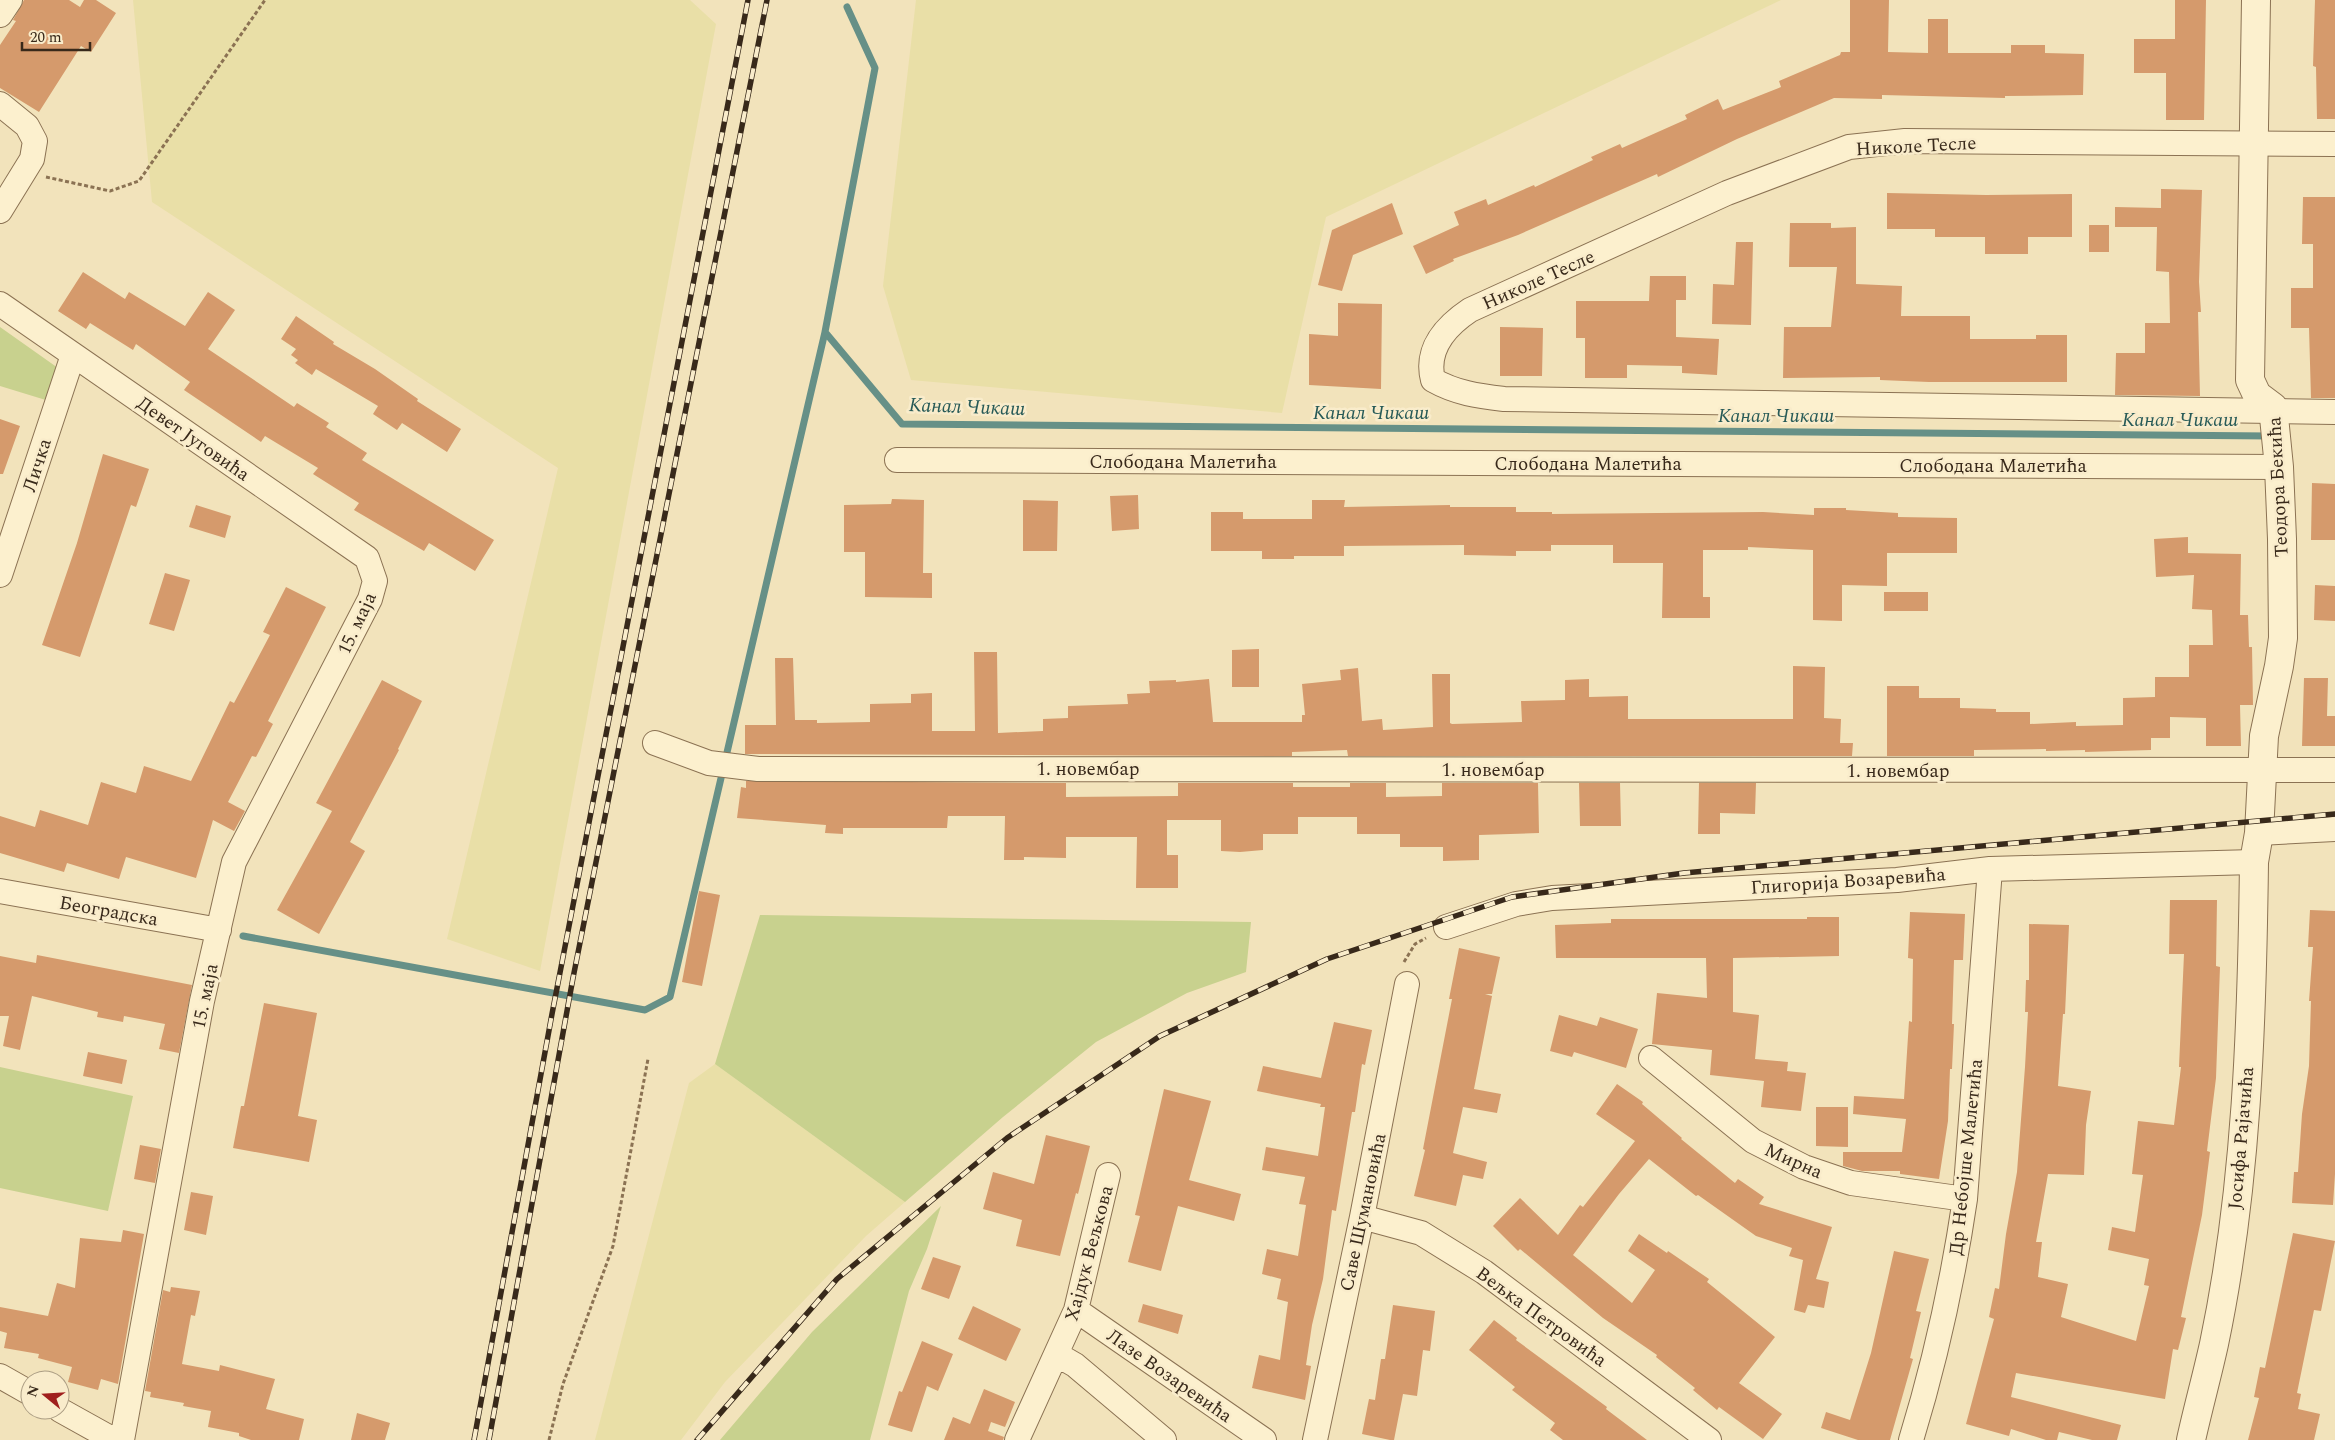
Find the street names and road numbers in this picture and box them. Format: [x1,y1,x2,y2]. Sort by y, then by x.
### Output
street label: Николе Тесле [1855,129,1977,164]
street label: Николе Тесле [1478,243,1600,318]
street label: Девет Југовића [131,389,256,489]
street label: Теодора Бекића [2260,415,2297,558]
street label: Личка [15,434,60,496]
street label: Слободана Малетића [1089,448,1277,477]
street label: Слободана Малетића [1494,450,1682,479]
street label: Слободана Малетића [1899,452,2087,481]
street label: 15. маја [330,587,385,660]
street label: 1. новембар [1036,755,1140,784]
street label: 1. новембар [1441,756,1545,785]
street label: 1. новембар [1846,757,1950,786]
street label: Глигорија Возаревића [1750,860,1947,903]
street label: Београдска [57,889,161,935]
street label: 15. маја [184,960,227,1032]
street label: Др Небојше Малетића [1942,1057,1991,1257]
street label: Јосифа Рајачића [2221,1065,2262,1211]
street label: Саве Шумановића [1333,1130,1395,1294]
street label: Мирна [1760,1136,1828,1187]
street label: Хајдук Вељкова [1057,1182,1122,1325]
street label: Вељка Петровића [1470,1260,1613,1375]
street label: Лазе Возаревића [1100,1322,1239,1431]

